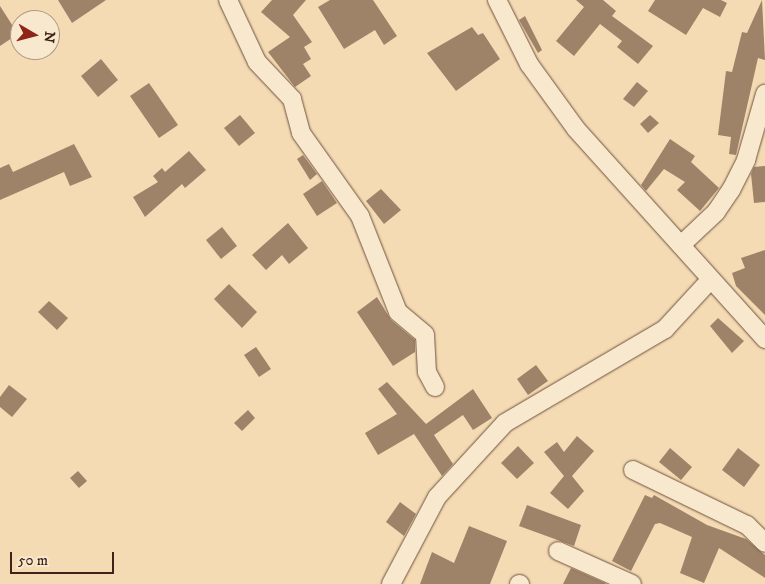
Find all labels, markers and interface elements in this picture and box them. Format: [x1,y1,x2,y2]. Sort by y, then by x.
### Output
north arrow [10,10,60,60]
text: N [39,30,59,44]
scale bar [12,542,116,574]
text: 50 m [18,551,48,570]

